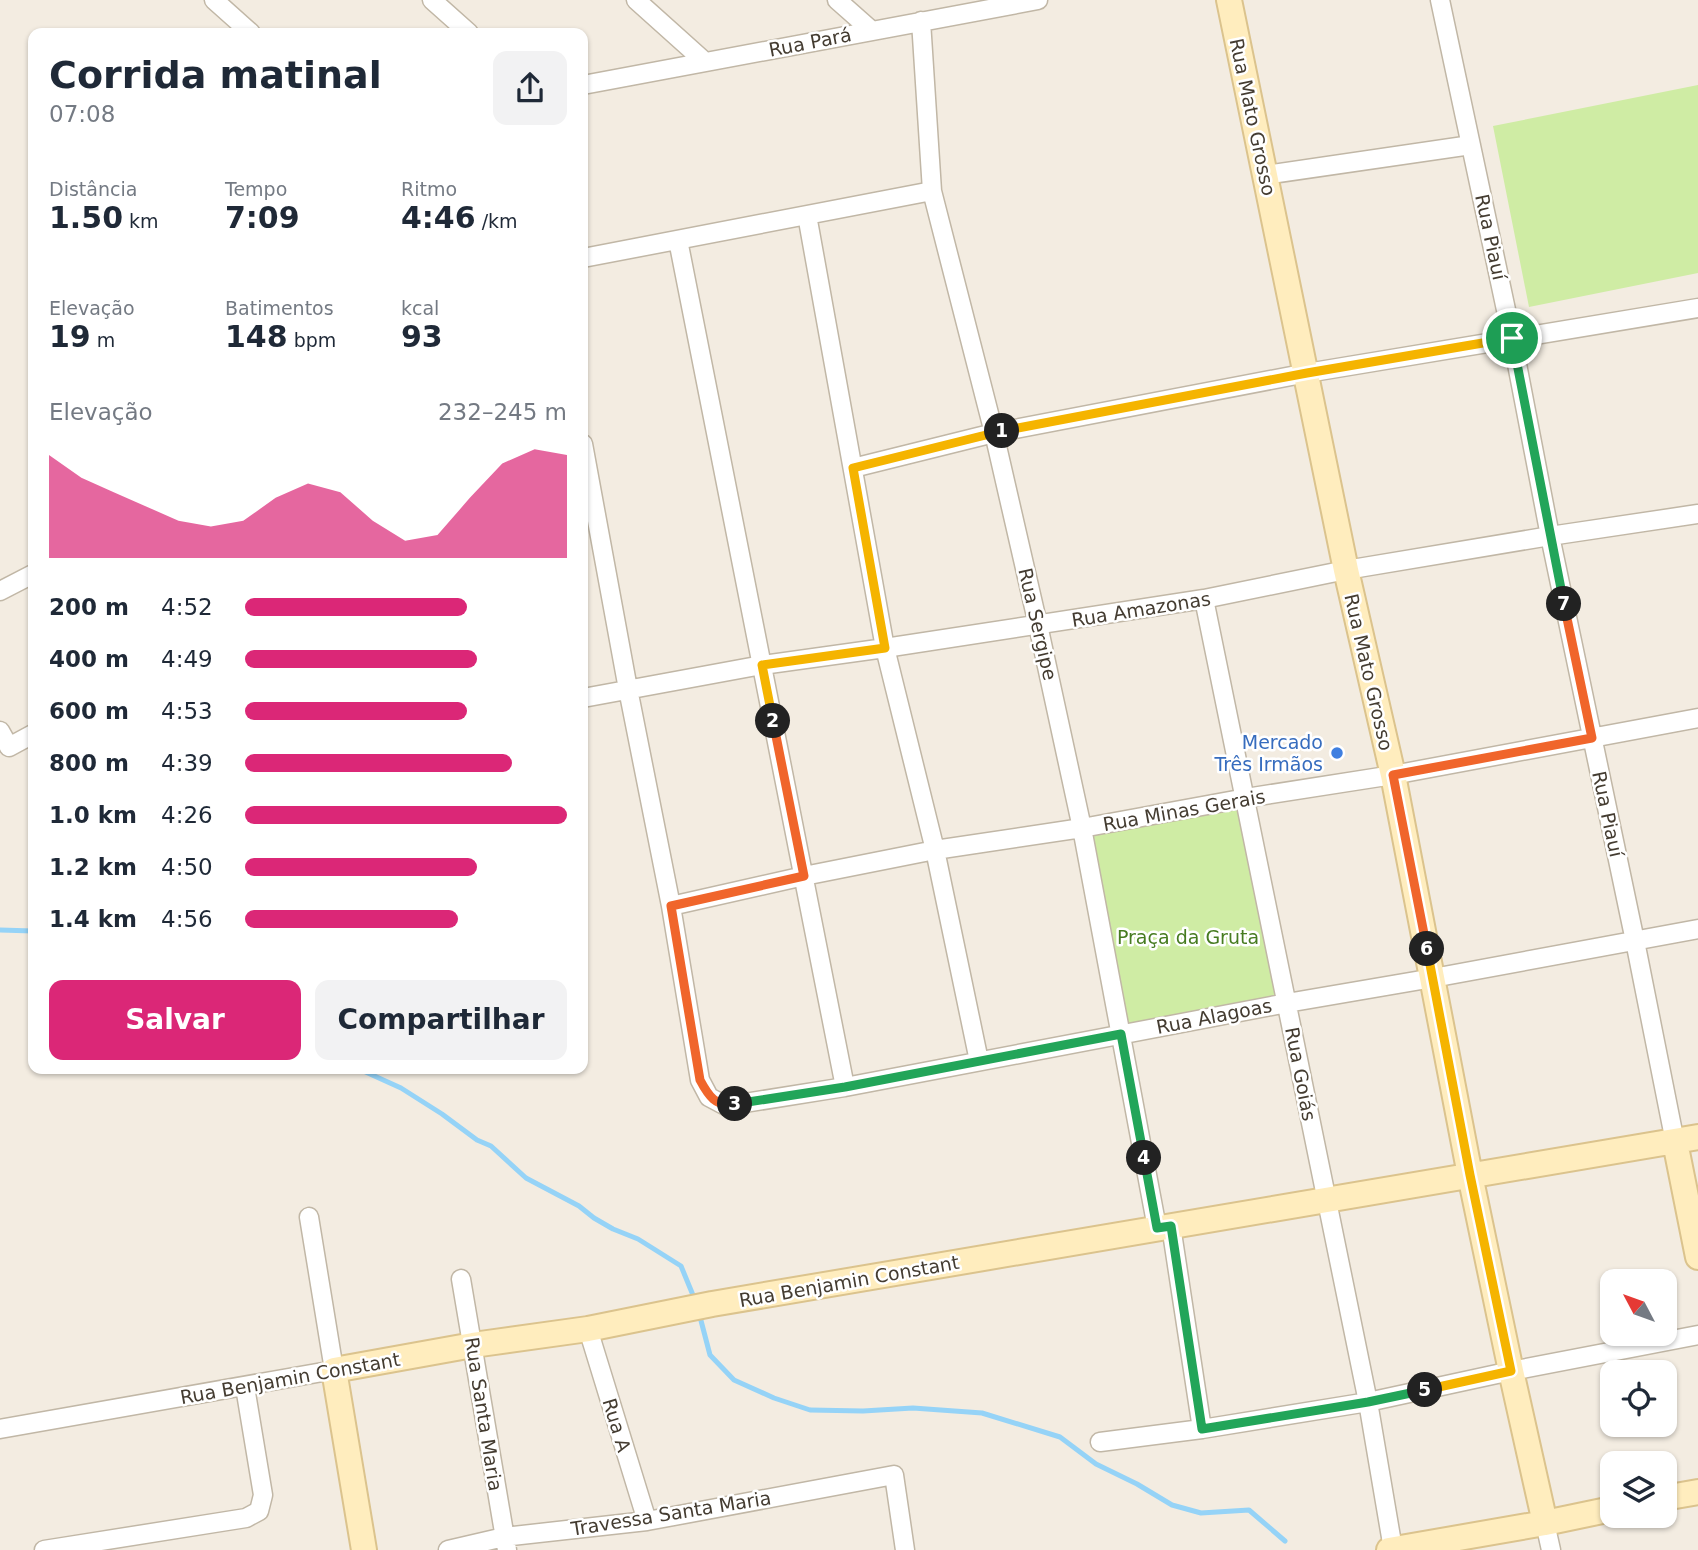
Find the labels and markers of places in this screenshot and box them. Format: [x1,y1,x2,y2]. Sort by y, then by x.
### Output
pin [1482,308,1542,368]
pin: 1 [984,414,1020,448]
pin: 7 [1546,586,1582,622]
pin: 2 [756,704,790,738]
place label: Mercado Três Irmãos [1213,731,1323,775]
marker: Mercado Três Irmãos [1329,745,1345,761]
pin: 6 [1410,932,1444,967]
pin: 3 [718,1086,752,1122]
pin: 4 [1126,1140,1162,1176]
pin: 5 [1408,1372,1442,1408]

